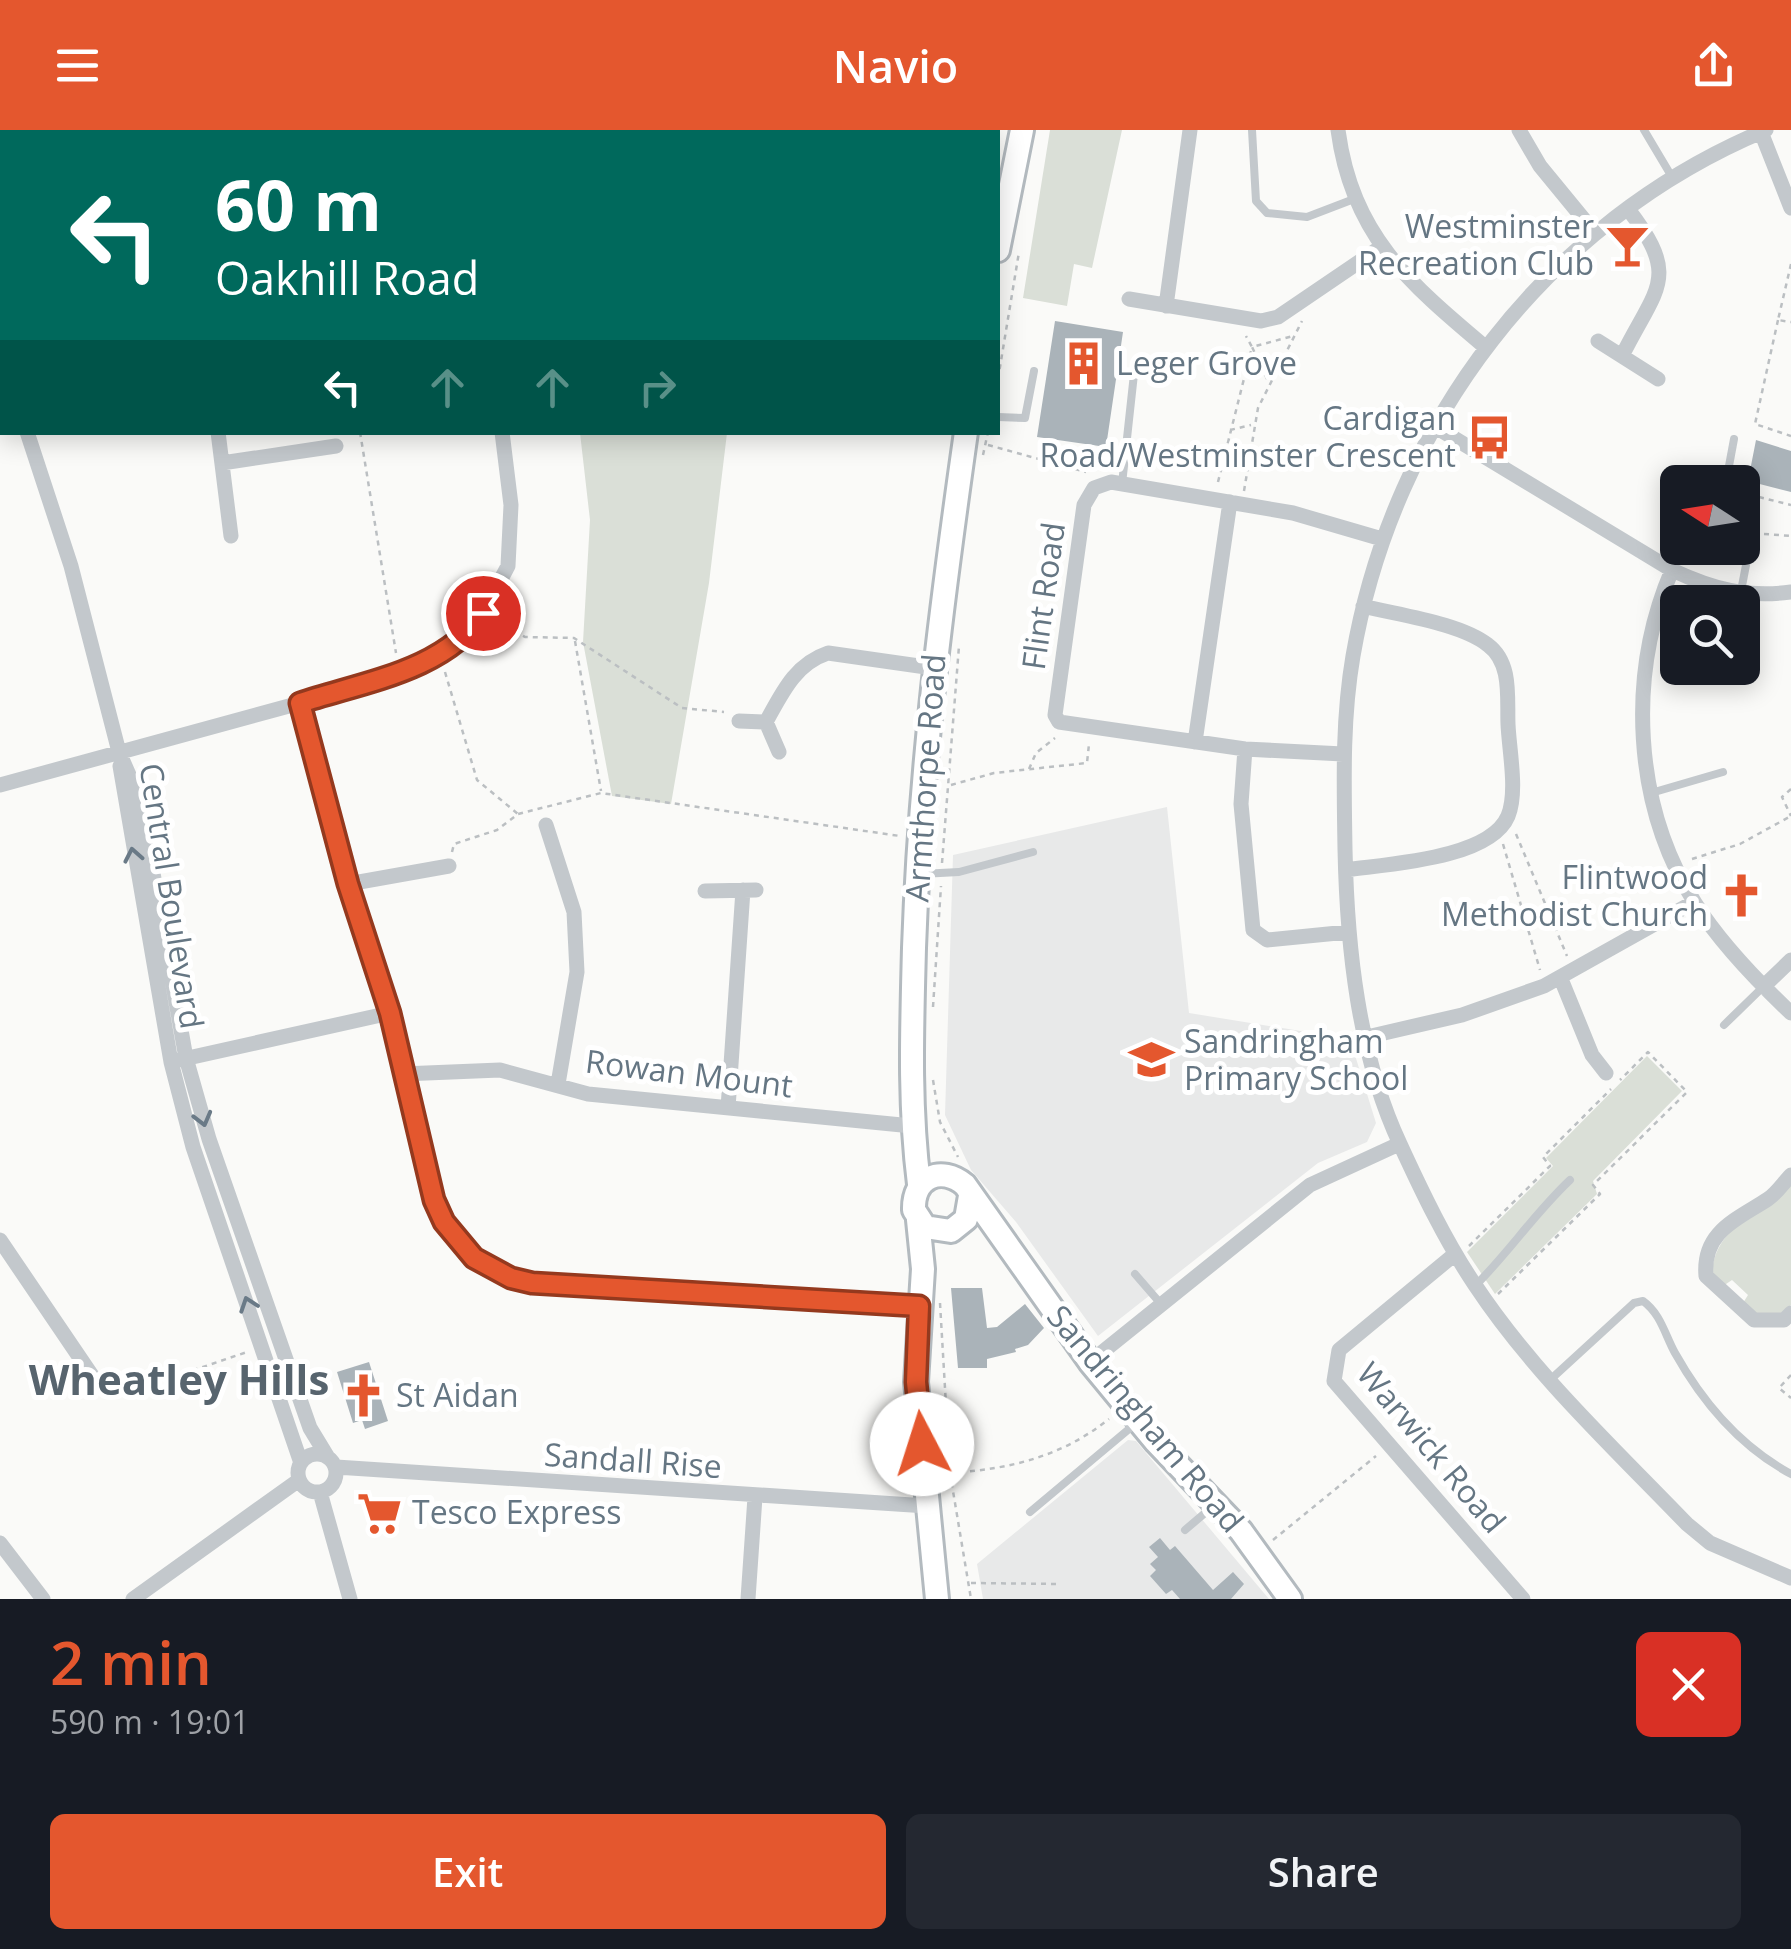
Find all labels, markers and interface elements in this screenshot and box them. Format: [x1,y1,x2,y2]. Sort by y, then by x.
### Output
text: Navio [833,35,958,96]
icon: menu [50,38,105,93]
icon: share [1686,38,1741,93]
text: 60 m [215,156,382,252]
icon: left [50,170,180,300]
place label: Westminster Recreation Club [1358,204,1594,284]
bar icon: Westminster Recreation Club [1603,221,1651,269]
text: Oakhill Road [215,247,479,308]
building icon: Leger Grove [1059,340,1107,388]
place label: Leger Grove [1116,341,1297,384]
icon: left [315,360,370,415]
icon: ahead [420,360,475,415]
icon: ahead [525,360,580,415]
icon: right [630,360,685,415]
place label: Cardigan Road/Westminster Crescent [1040,396,1456,476]
bus stop icon: Cardigan Road/Westminster Crescent [1465,413,1513,461]
north arrow [1660,465,1760,565]
map controls [1660,465,1760,685]
street label: Flint Road [1011,519,1074,672]
pin [441,571,526,656]
button: search [1660,585,1760,685]
icon: arrive [456,586,511,641]
street label: Armthorpe Road [894,652,955,903]
street label: Central Boulevard [130,760,215,1032]
one-way arrow [124,847,145,864]
place label: Flintwood Methodist Church [1441,855,1708,935]
church icon: Flintwood Methodist Church [1717,872,1765,920]
place label: Sandringham Primary School [1184,1019,1408,1099]
school or university icon: Sandringham Primary School [1127,1036,1175,1084]
street label: Rowan Mount [583,1038,795,1107]
one-way arrow [191,1110,212,1127]
street label: Sandringham Road [1038,1295,1254,1541]
one-way arrow [239,1297,260,1314]
district label: Wheatley Hills [29,1350,329,1407]
street label: Warwick Road [1348,1353,1516,1541]
church icon: St Aidan [339,1372,387,1420]
place label: St Aidan [396,1373,519,1416]
position arrow [870,1392,974,1496]
street label: Sandall Rise [543,1432,723,1487]
supermarket icon: Tesco Express [355,1489,403,1537]
place label: Tesco Express [412,1490,621,1533]
text: 2 min [50,1621,212,1703]
button: close [1636,1632,1741,1737]
text: 590 m · 19:01 [50,1700,249,1743]
button: Exit [50,1814,886,1929]
button: Share [906,1814,1741,1929]

